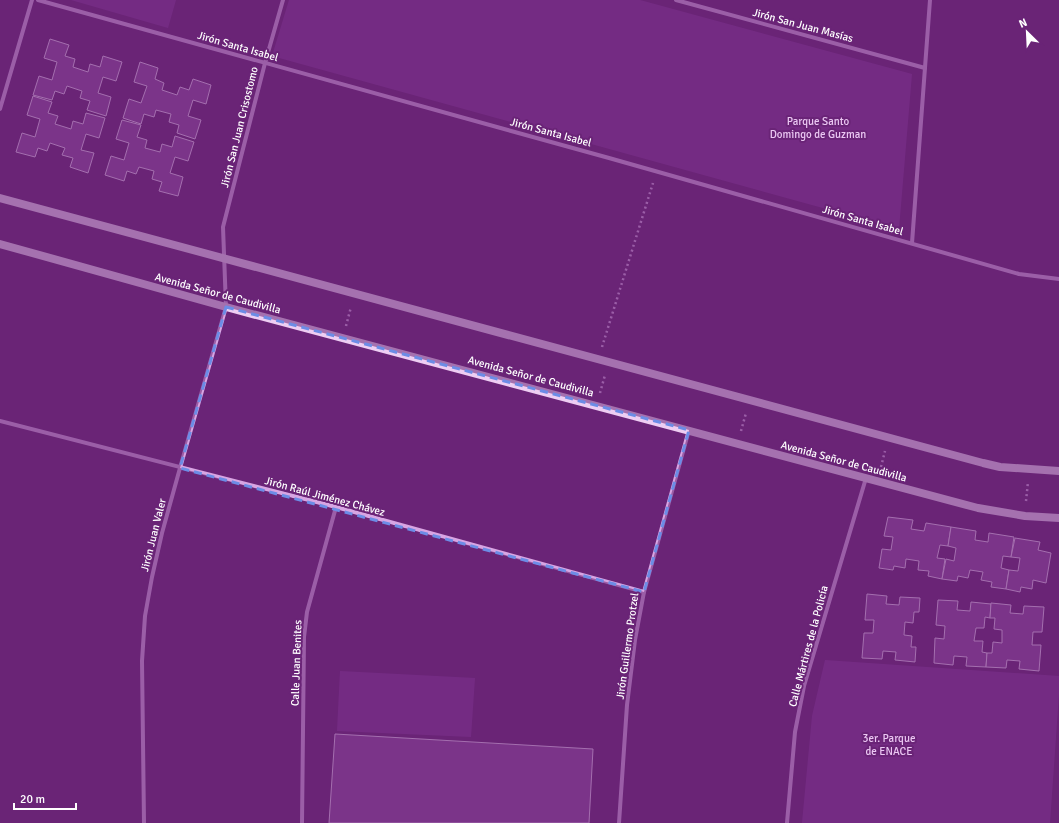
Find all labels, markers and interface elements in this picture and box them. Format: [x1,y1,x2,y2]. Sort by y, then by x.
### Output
street label: Jirón San Juan Masías [751,6,855,45]
north arrow [1007,12,1047,52]
text: N [1017,16,1029,31]
street label: Jirón Santa Isabel [196,29,280,64]
street label: Jirón San Juan Crisostomo [218,65,261,189]
street label: Jirón Santa Isabel [509,115,593,150]
park label: Parque Santo Domingo de Guzman [770,115,866,141]
street label: Jirón Santa Isabel [821,203,905,238]
street label: Avenida Señor de Caudivilla [153,270,283,317]
street label: Avenida Señor de Caudivilla [466,353,596,400]
street label: Avenida Señor de Caudivilla [779,438,909,485]
street label: Jirón Raúl Jiménez Chávez [263,474,387,519]
street label: Jirón Juan Valer [138,497,169,573]
street label: Calle Mártires de la Policía [786,584,831,708]
street label: Jirón Guillermo Protzel [614,592,641,700]
street label: Calle Juan Benites [288,619,305,706]
park label: 3er. Parque de ENACE [863,732,915,758]
scale bar [14,785,76,811]
text: 20 m [20,792,45,807]

